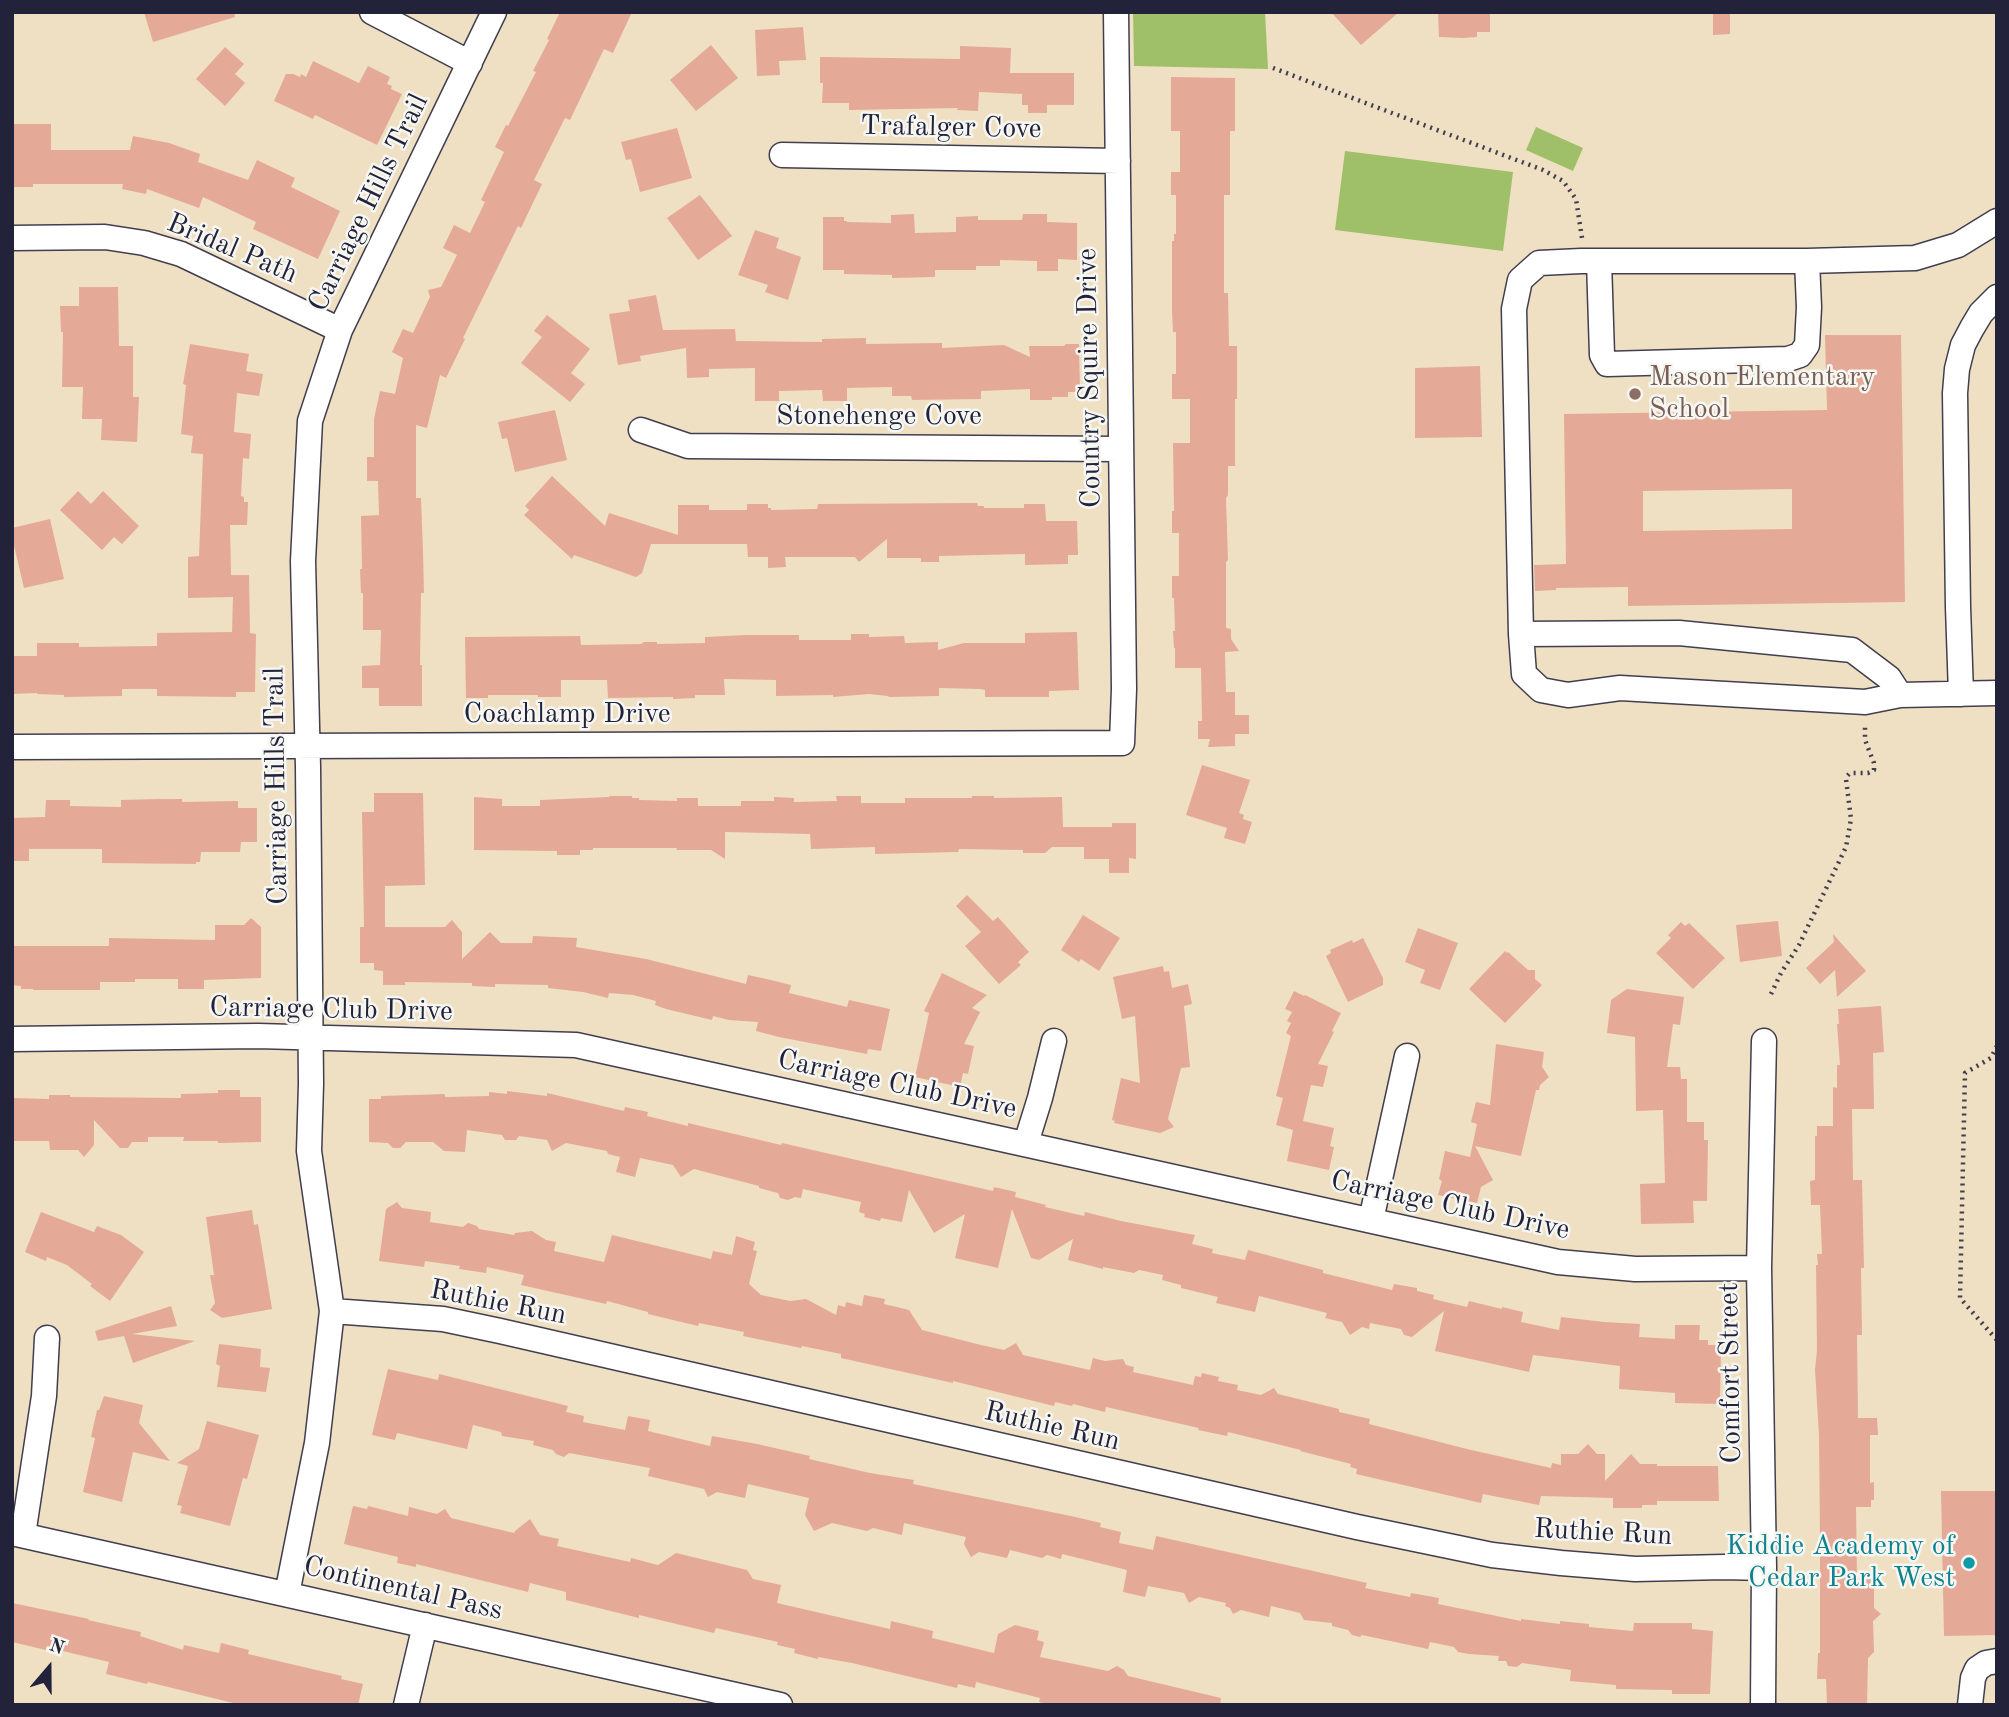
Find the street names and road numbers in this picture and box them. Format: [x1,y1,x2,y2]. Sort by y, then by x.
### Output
street label: Carriage Hills Trail [302,89,436,317]
street label: Trafalger Cove [860,110,1042,146]
street label: Bridal Path [162,206,302,292]
street label: Country Squire Drive [1071,248,1109,508]
street label: Stonehenge Cove [776,400,982,434]
street label: Carriage Hills Trail [258,667,296,905]
street label: Coachlamp Drive [463,698,671,732]
street label: Carriage Club Drive [209,991,453,1029]
street label: Carriage Club Drive [774,1043,1020,1127]
street label: Carriage Club Drive [1327,1164,1573,1248]
street label: Ruthie Run [427,1273,569,1333]
street label: Comfort Street [1713,1282,1749,1464]
street label: Ruthie Run [981,1395,1123,1459]
street label: Ruthie Run [1533,1513,1673,1553]
street label: Continental Pass [300,1550,506,1628]

